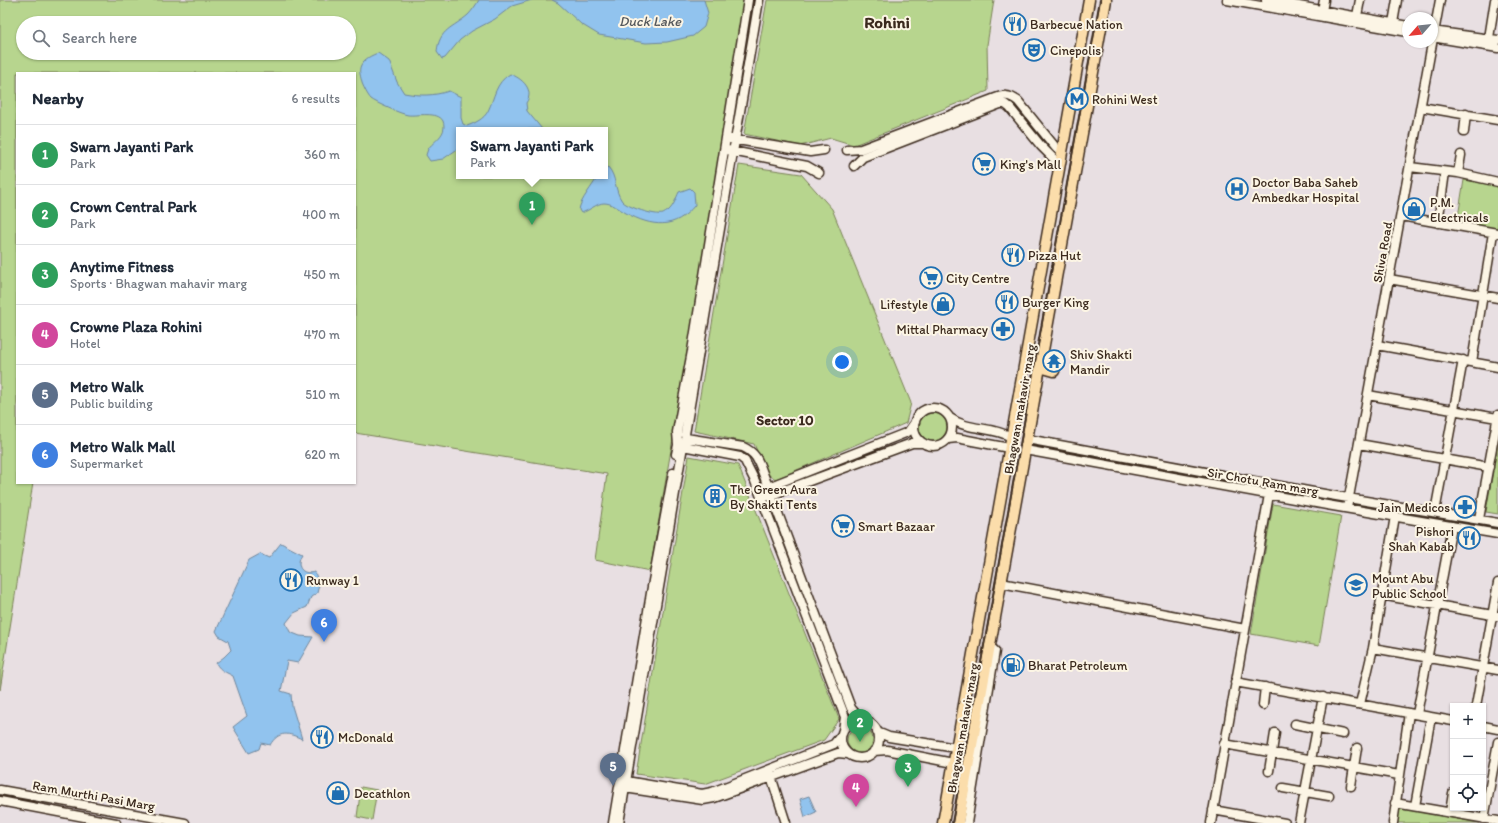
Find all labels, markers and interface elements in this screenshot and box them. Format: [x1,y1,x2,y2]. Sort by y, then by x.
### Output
restaurant icon: Barbecue Nation [1002,11,1028,37]
district label: Rohini [864,12,910,32]
north arrow [1402,12,1438,48]
water label: Duck Lake [619,13,682,30]
search box [16,16,356,60]
place label: Barbecue Nation [1030,17,1123,32]
icon: search [30,27,52,49]
text: Search here [62,29,137,47]
theatre icon: Cinepolis [1021,37,1047,63]
place label: Cinepolis [1050,43,1101,58]
metro station icon: Rohini West [1064,86,1090,112]
text: Nearby [32,88,84,108]
text: 6 results [292,91,340,106]
place label: Rohini West [1092,92,1158,107]
popup [456,127,608,179]
text: Swarn Jayanti Park [470,137,594,155]
text: Swarn Jayanti Park [70,138,193,156]
text: 1 [42,147,48,162]
text: 360 m [304,147,340,162]
supermarket icon: King's Mall [971,151,997,177]
text: Park [470,155,496,170]
text: Park [70,156,96,171]
place label: King's Mall [1000,157,1061,172]
place label: Doctor Baba Saheb Ambedkar Hospital [1252,175,1359,205]
hospital icon: Doctor Baba Saheb Ambedkar Hospital [1224,176,1250,202]
pin: 1 [519,192,545,225]
place label: P.M. Electricals [1430,195,1489,225]
shop icon: P.M. Electricals [1401,196,1427,222]
text: Crown Central Park [70,198,197,216]
text: 2 [42,207,48,222]
text: 400 m [302,207,340,222]
text: Park [70,216,96,231]
street label: Shiva Road [1370,221,1395,284]
restaurant icon: Pizza Hut [1000,242,1026,268]
place label: Pizza Hut [1028,248,1081,263]
text: Anytime Fitness [70,258,174,276]
supermarket icon: City Centre [918,265,944,291]
text: 3 [41,267,49,282]
text: 450 m [303,267,340,282]
place label: City Centre [946,271,1010,286]
text: Sports · Bhagwan mahavir marg [70,276,247,291]
restaurant icon: Burger King [994,289,1020,315]
shop icon: Lifestyle [930,291,956,317]
place label: Burger King [1022,295,1090,310]
place label: Lifestyle [880,297,928,312]
pharmacy icon: Mittal Pharmacy [990,316,1016,342]
text: Crowne Plaza Rohini [70,318,202,336]
place label: Mittal Pharmacy [896,322,988,337]
text: 4 [41,327,49,342]
text: 470 m [304,327,340,342]
text: Hotel [70,336,100,351]
street label: Bhagwan mahavir marg [1001,343,1038,475]
place label: Shiv Shakti Mandir [1070,347,1132,377]
temple icon: Shiv Shakti Mandir [1041,348,1067,374]
your location [832,352,852,372]
text: Metro Walk [70,378,144,396]
text: 5 [42,387,48,402]
text: 510 m [305,387,340,402]
text: Public building [70,396,153,411]
district label: Sector 10 [756,412,814,429]
text: Metro Walk Mall [70,438,175,456]
text: 6 [42,447,48,462]
text: 620 m [304,447,340,462]
text: Supermarket [70,456,143,471]
street label: Sir Chotu Ram marg [1206,464,1320,499]
place label: The Green Aura By Shakti Tents [730,482,818,512]
building icon: The Green Aura By Shakti Tents [702,483,728,509]
pharmacy icon: Jain Medicos [1452,494,1478,520]
place label: Jain Medicos [1378,500,1450,515]
supermarket icon: Smart Bazaar [830,513,856,539]
place label: Smart Bazaar [858,519,935,534]
place label: Pishori Shah Kabab [1389,524,1454,554]
restaurant icon: Pishori Shah Kabab [1456,525,1482,551]
restaurant icon: Runway 1 [278,567,304,593]
place label: Mount Abu Public School [1372,571,1447,601]
school or university icon: Mount Abu Public School [1343,572,1369,598]
place label: Runway 1 [306,573,359,588]
pin: 6 [311,609,337,642]
fuel station icon: Bharat Petroleum [1000,652,1026,678]
place label: Bharat Petroleum [1028,658,1127,673]
street label: Bhagwan mahavir marg [944,662,981,794]
map controls [1450,703,1486,811]
button: + [1450,703,1486,739]
pin: 2 [847,709,873,742]
restaurant icon: McDonald [309,724,335,750]
place label: McDonald [338,730,393,745]
button: − [1450,739,1486,775]
pin: 5 [600,753,626,786]
pin: 3 [895,754,921,787]
pin: 4 [843,774,869,807]
button: locate [1450,775,1486,811]
street label: Ram Murthi Pasi Marg [32,777,157,814]
shop icon: Decathlon [325,780,351,806]
place label: Decathlon [354,786,410,801]

